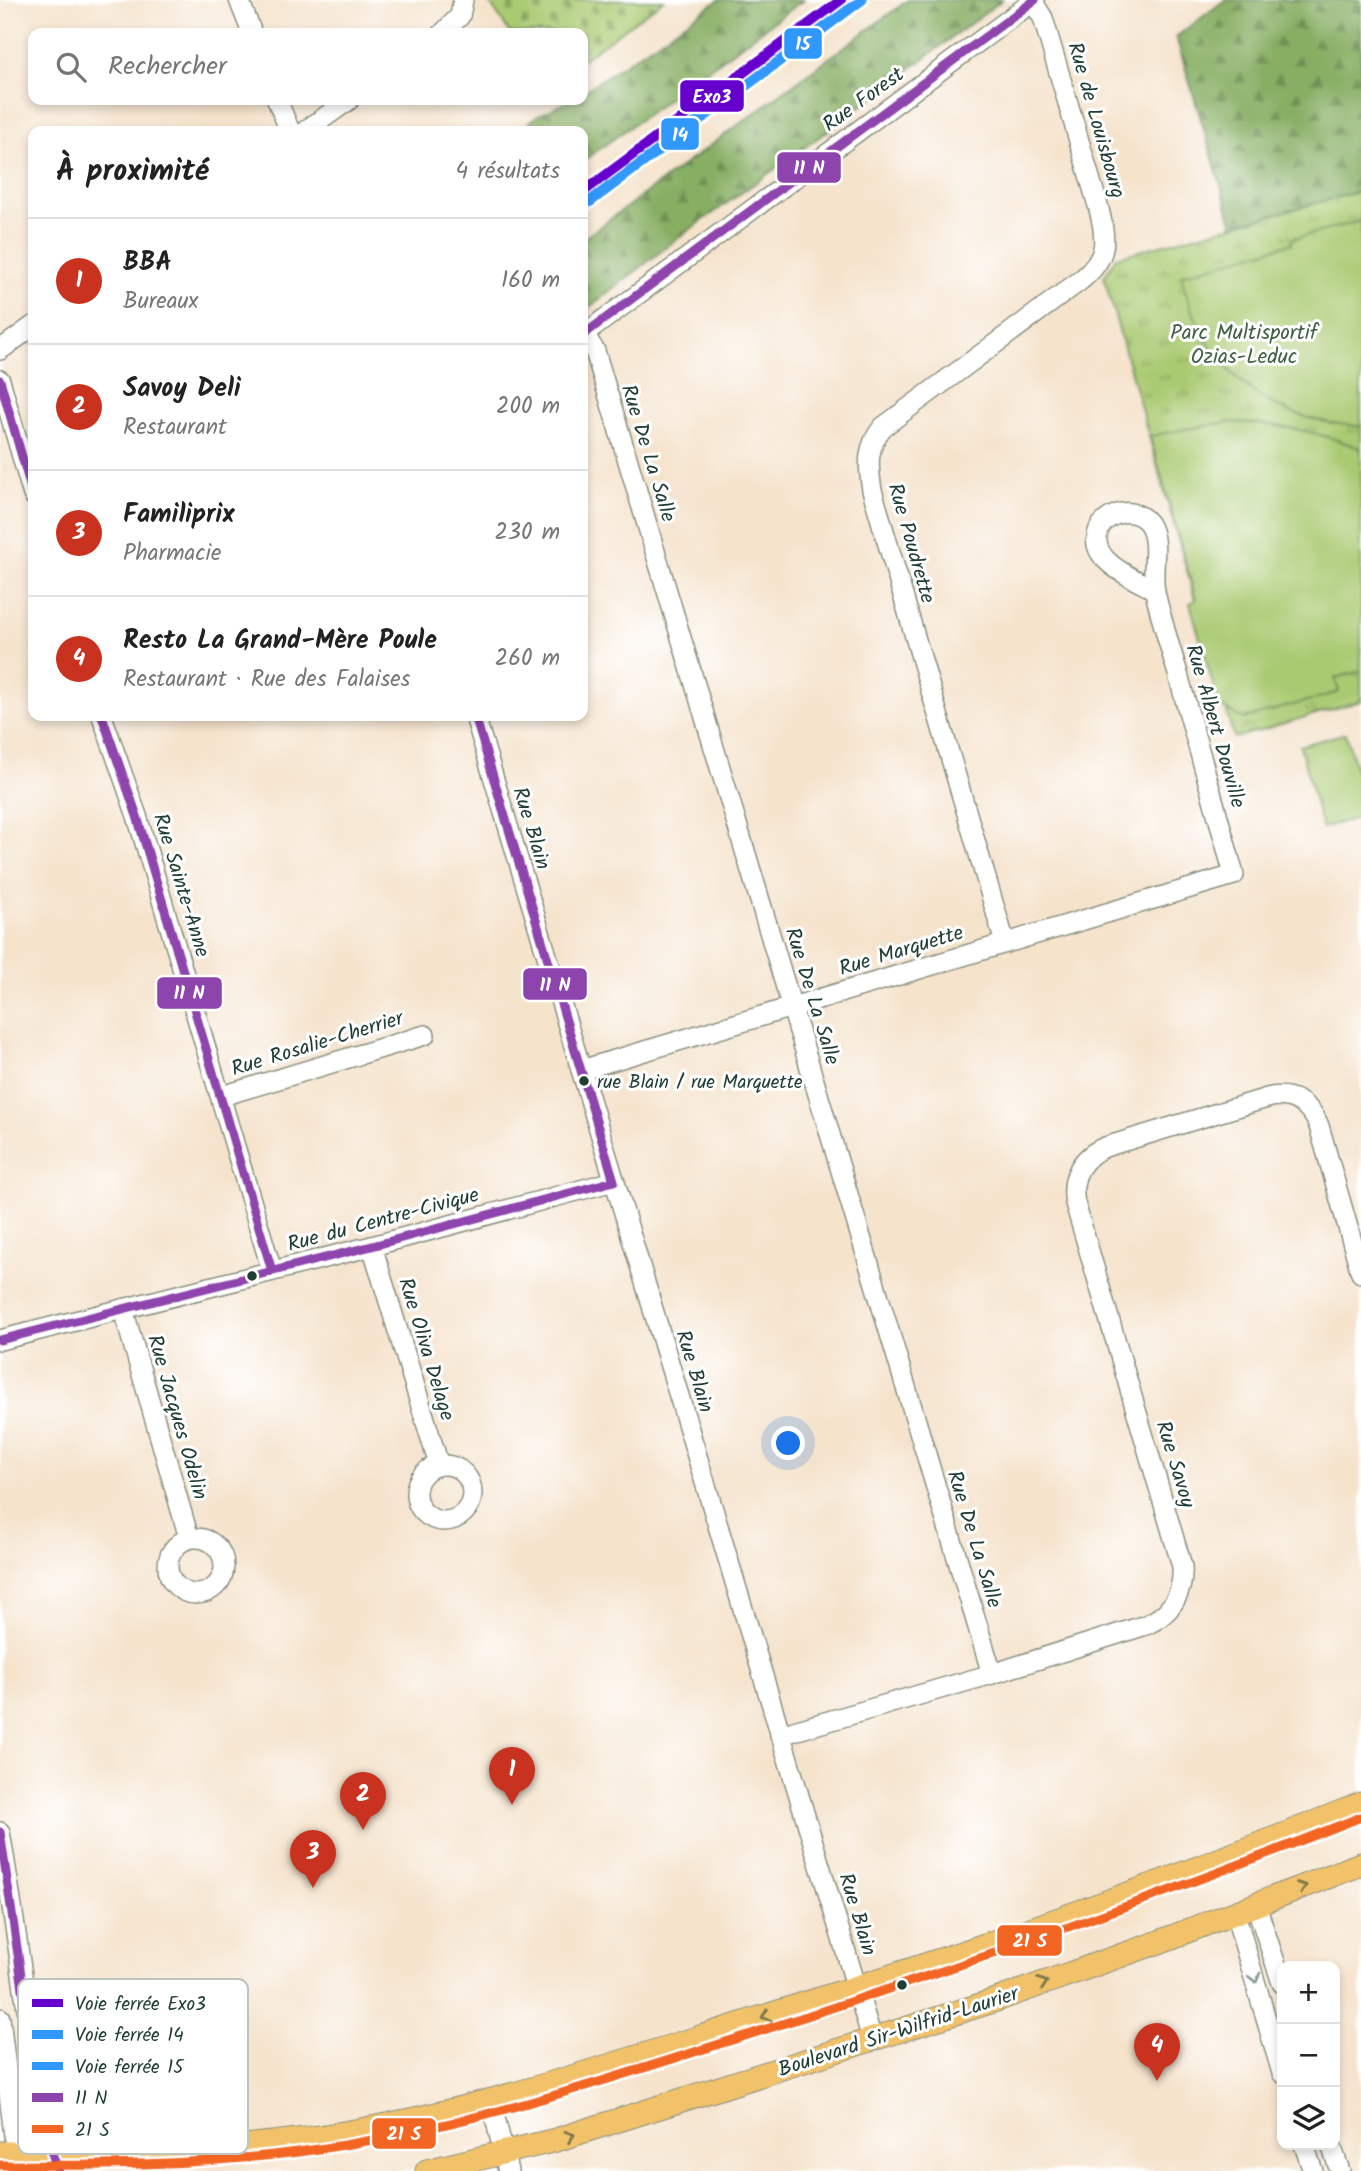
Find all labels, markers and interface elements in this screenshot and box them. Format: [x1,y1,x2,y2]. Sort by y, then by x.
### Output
line badge: 15 [783,27,823,60]
search box [28,28,588,105]
text: 15 [795,30,812,60]
street label: Rue de Louisbourg [1057,38,1134,202]
text: Rechercher [108,46,227,88]
icon: search [52,48,90,86]
street label: Rue Forest [816,59,912,141]
line badge: Exo3 [679,79,745,113]
text: Exo3 [693,83,731,113]
line badge: 14 [660,117,700,151]
text: 14 [672,121,689,151]
text: À proximité [56,148,209,196]
line badge: 11 N [776,151,842,184]
text: 4 résultats [456,154,560,190]
text: 11 N [794,154,824,184]
text: BBA [123,242,172,284]
text: 1 [76,263,82,299]
text: 160 m [501,263,560,299]
text: Bureaux [123,284,198,320]
park label: Parc Multisportif Ozias-Leduc [1170,317,1320,374]
text: Savoy Deli [123,368,241,410]
street label: Rue De La Salle [611,381,684,527]
text: 2 [72,389,86,425]
text: 200 m [496,389,560,425]
text: Restaurant [123,410,227,446]
street label: Rue Poudrette [878,479,944,608]
text: Familiprix [123,494,235,536]
text: 3 [73,515,85,551]
text: 230 m [494,515,560,551]
text: Pharmacie [123,536,221,572]
text: Resto La Grand-Mère Poule [123,620,437,662]
text: 4 [73,641,85,677]
text: 260 m [495,641,560,677]
street label: Rue Albert Douville [1175,641,1254,813]
text: Restaurant · Rue des Falaises [123,662,410,698]
street label: Rue Blain [502,783,559,874]
street label: Rue Sainte-Anne [143,809,218,962]
street label: Rue Marquette [835,917,968,986]
street label: Rue De La Salle [775,924,848,1070]
line badge: 11 N [522,967,588,1001]
text: 11 N [540,971,570,1001]
line badge: 11 N [156,976,223,1010]
text: 11 N [174,979,204,1009]
street label: Rue Rosalie-Cherrier [227,1002,409,1086]
place label: rue Blain / rue Marquette [597,1068,803,1098]
marker: rue Blain / rue Marquette [577,1074,591,1088]
street label: Rue du Centre-Civique [284,1179,484,1262]
unlabelled marker [245,1269,259,1283]
street label: Rue Oliva Delage [388,1274,463,1425]
street label: Rue Blain [665,1326,722,1417]
street label: Rue Jacques Odelin [137,1331,216,1504]
street label: Rue Savoy [1146,1417,1203,1512]
your location [771,1426,805,1460]
street label: Rue De La Salle [937,1467,1010,1613]
pin: 1 [489,1747,535,1805]
pin: 2 [340,1772,386,1830]
pin: 3 [290,1830,336,1888]
street label: Rue Blain [828,1869,885,1960]
one-way arrow [1295,1881,1307,1895]
line badge: 21 S [996,1924,1063,1957]
text: 21 S [1013,1927,1048,1957]
map controls [1277,1961,1340,2150]
button: + [1277,1961,1340,2024]
one-way arrow [1247,1972,1262,1984]
one-way arrow [1036,1977,1048,1991]
street label: Boulevard Sir-Wilfrid-Laurier [774,1978,1024,2087]
unlabelled marker [895,1978,909,1992]
legend [18,1979,248,2154]
text: Voie ferrée Exo3 [75,1990,206,2020]
one-way arrow [760,2008,773,2022]
text: Voie ferrée 14 [75,2021,184,2051]
pin: 4 [1134,2023,1180,2081]
button: − [1277,2024,1340,2087]
text: Voie ferrée 15 [75,2053,185,2083]
text: 11 N [75,2084,108,2114]
button: layers [1277,2087,1340,2150]
text: 21 S [75,2116,110,2146]
line badge: 21 S [371,2117,437,2150]
text: 21 S [387,2120,422,2150]
one-way arrow [563,2130,576,2144]

